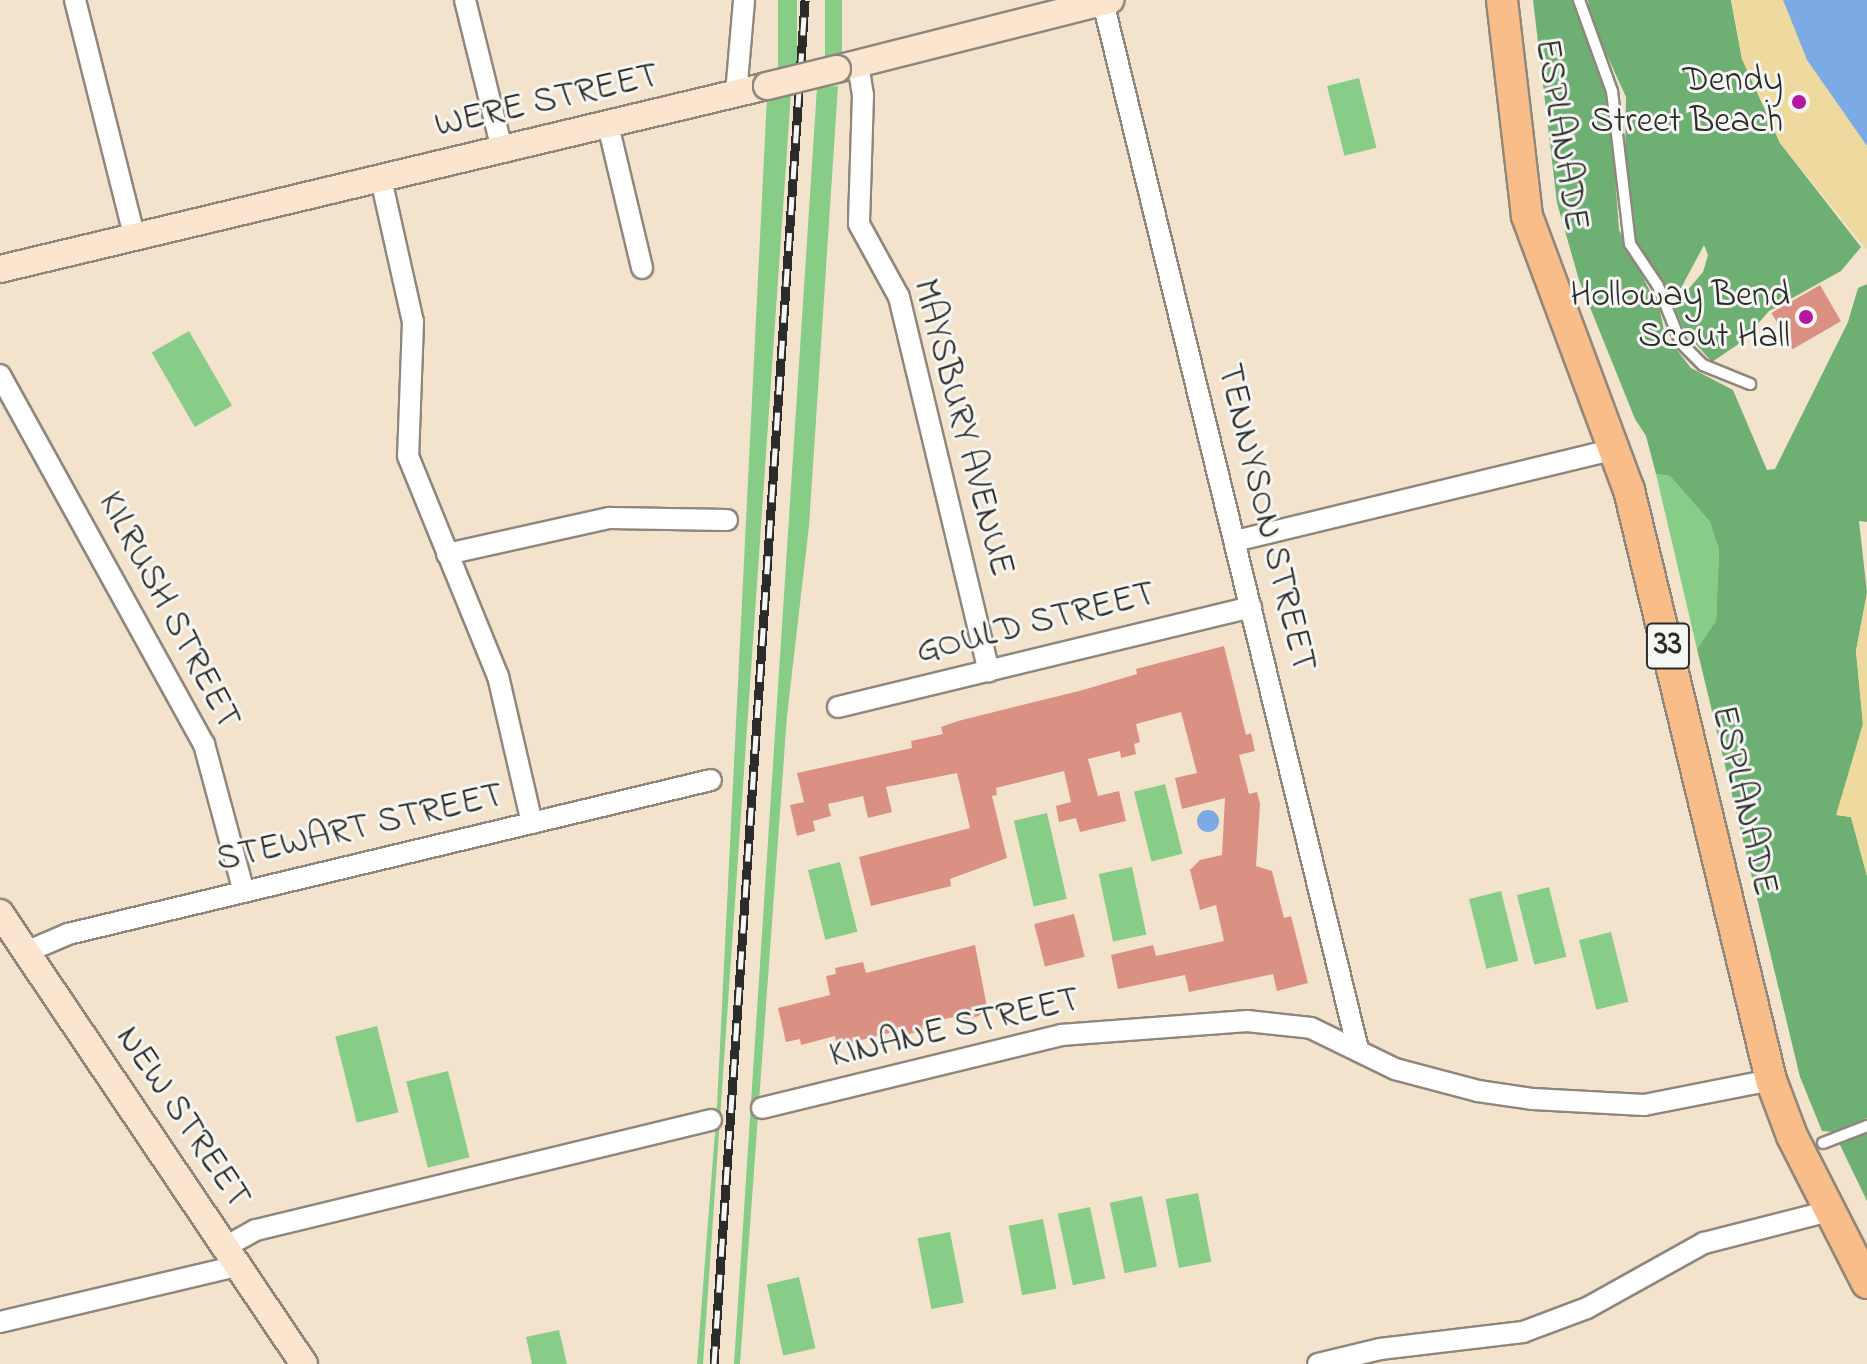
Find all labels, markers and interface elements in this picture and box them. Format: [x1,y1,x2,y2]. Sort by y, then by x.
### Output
street label: ESPLANADE [1524,36,1596,234]
street label: WERE STREET [431,55,663,149]
place label: Dendy Street Beach [1590,59,1783,144]
marker: Dendy Street Beach [1790,93,1808,111]
place label: Holloway Bend Scout Hall [1570,274,1790,359]
street label: MAYSBURY AVENUE [902,275,1022,581]
marker: Holloway Bend Scout Hall [1797,308,1815,326]
street label: TENNYSON STREET [1206,360,1324,676]
street label: KILRUSH STREET [87,485,249,737]
street label: GOULD STREET [912,573,1160,675]
road number: 33 [1644,616,1692,676]
street label: ESPLANADE [1700,702,1786,900]
street label: STEWART STREET [212,775,508,883]
street label: KINANE STREET [826,979,1084,1079]
street label: NEW STREET [105,1018,259,1218]

